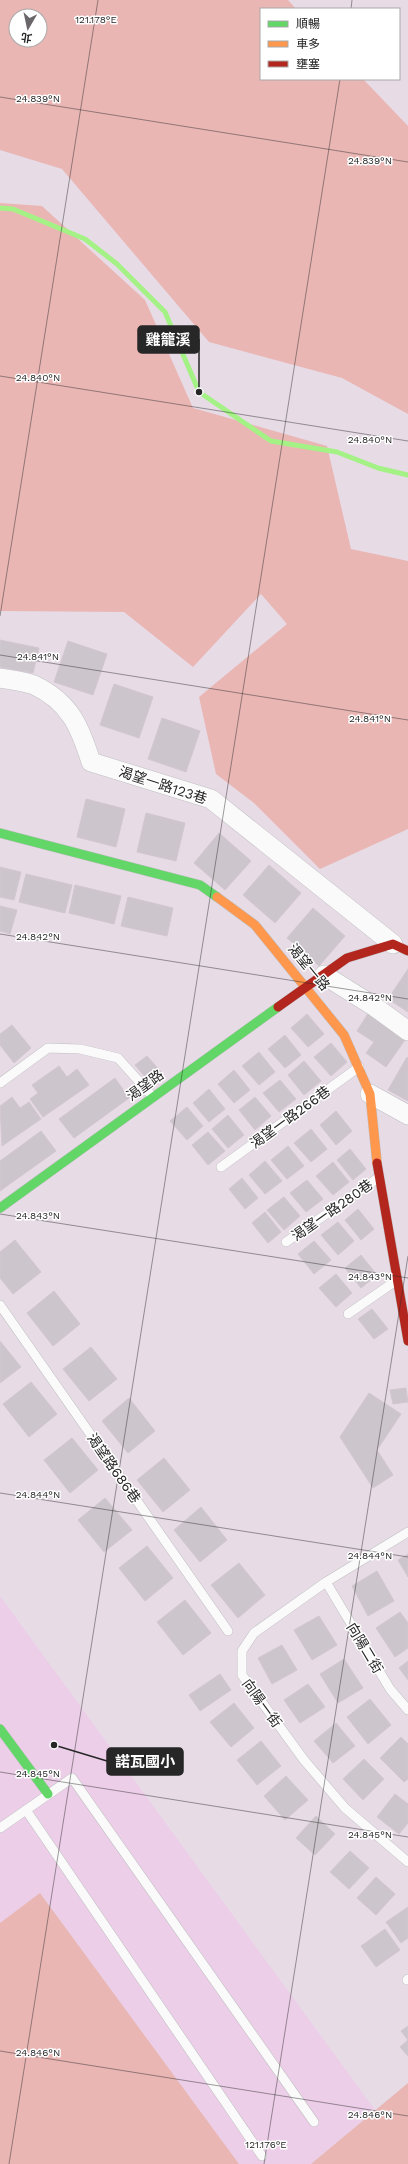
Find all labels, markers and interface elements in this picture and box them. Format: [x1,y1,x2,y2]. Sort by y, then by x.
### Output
north arrow [8,8,48,48]
legend [260,8,400,80]
text: 121.178°E [75,14,117,25]
text: 順暢 [296,17,320,31]
text: 北 [20,30,33,45]
text: 車多 [296,37,320,51]
text: 壅塞 [296,57,320,71]
text: 24.839°N [16,93,60,104]
text: 24.839°N [348,155,392,166]
callout: 雞籠溪 [138,326,199,353]
text: 雞籠溪 [145,331,191,349]
text: 24.840°N [16,372,60,383]
text: 24.840°N [348,434,392,445]
text: 24.841°N [17,651,59,662]
text: 24.841°N [349,713,391,724]
street label: 渴望一路123巷 [117,763,209,807]
text: 24.842°N [16,931,60,942]
street label: 渴望一路 [285,940,333,994]
text: 24.842°N [348,992,392,1003]
street label: 渴望路 [123,1066,167,1104]
street label: 渴望一路266巷 [247,1083,333,1151]
street label: 渴望一路280巷 [288,1176,376,1244]
text: 24.843°N [16,1210,60,1221]
text: 24.843°N [348,1271,392,1282]
street label: 渴望路686巷 [84,1430,144,1506]
text: 24.844°N [16,1489,60,1500]
text: 24.844°N [348,1550,392,1561]
street label: 向陽二街 [344,1620,386,1676]
street label: 向陽一街 [239,1676,285,1730]
callout: 諾瓦國小 [107,1748,183,1775]
text: 諾瓦國小 [115,1753,176,1771]
text: 24.845°N [16,1768,60,1779]
text: 24.845°N [348,1829,392,1840]
text: 24.846°N [16,2047,60,2058]
text: 24.846°N [348,2109,392,2120]
text: 121.176°E [245,2139,287,2150]

